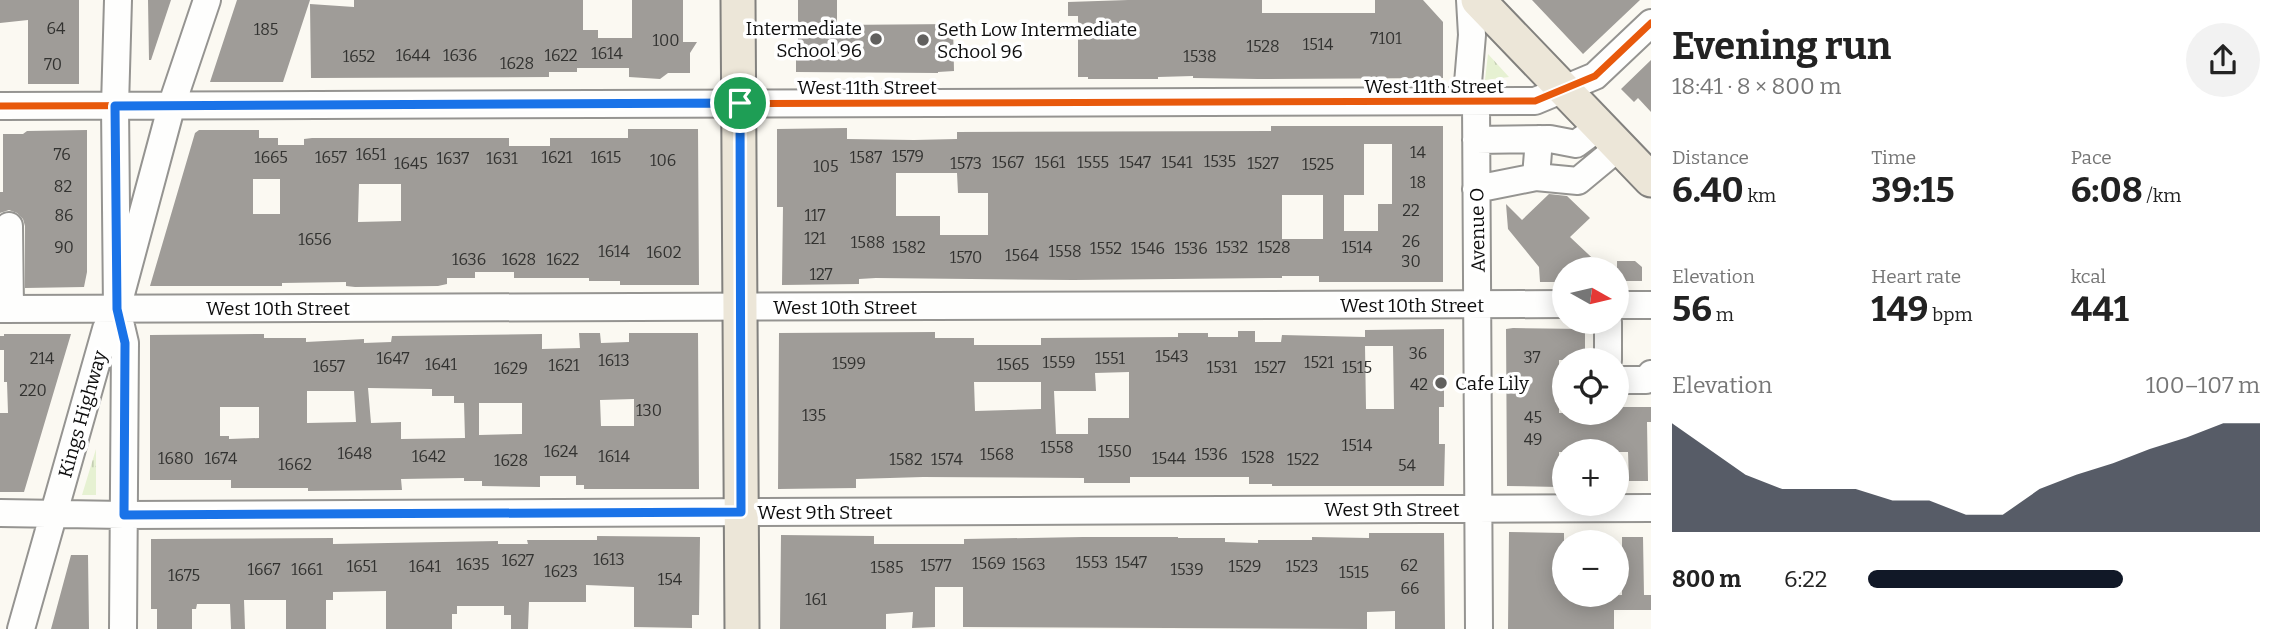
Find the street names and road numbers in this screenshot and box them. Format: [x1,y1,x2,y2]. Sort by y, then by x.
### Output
street label: West 11th Street [1364,75,1504,98]
street label: West 11th Street [797,76,937,99]
street label: Avenue O [1465,187,1490,273]
street label: West 10th Street [1340,294,1484,317]
street label: West 10th Street [773,296,917,319]
street label: West 10th Street [206,297,350,320]
street label: Kings Highway [53,347,112,480]
street label: West 9th Street [1324,498,1460,521]
street label: West 9th Street [757,501,893,524]

